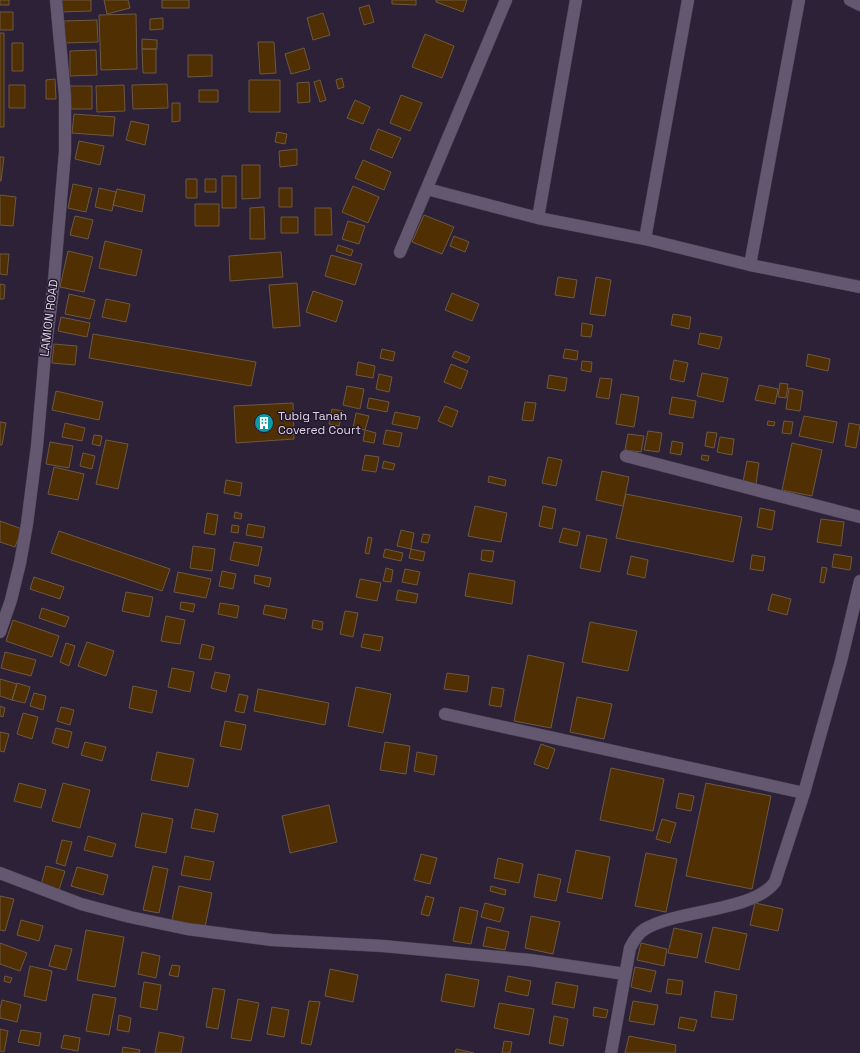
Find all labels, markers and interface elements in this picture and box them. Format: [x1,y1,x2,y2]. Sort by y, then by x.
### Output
street label: LAMION ROAD [36,279,62,357]
place label: Tubig Tanah Covered Court [278,408,361,438]
building icon: Tubig Tanah Covered Court [253,412,275,434]

